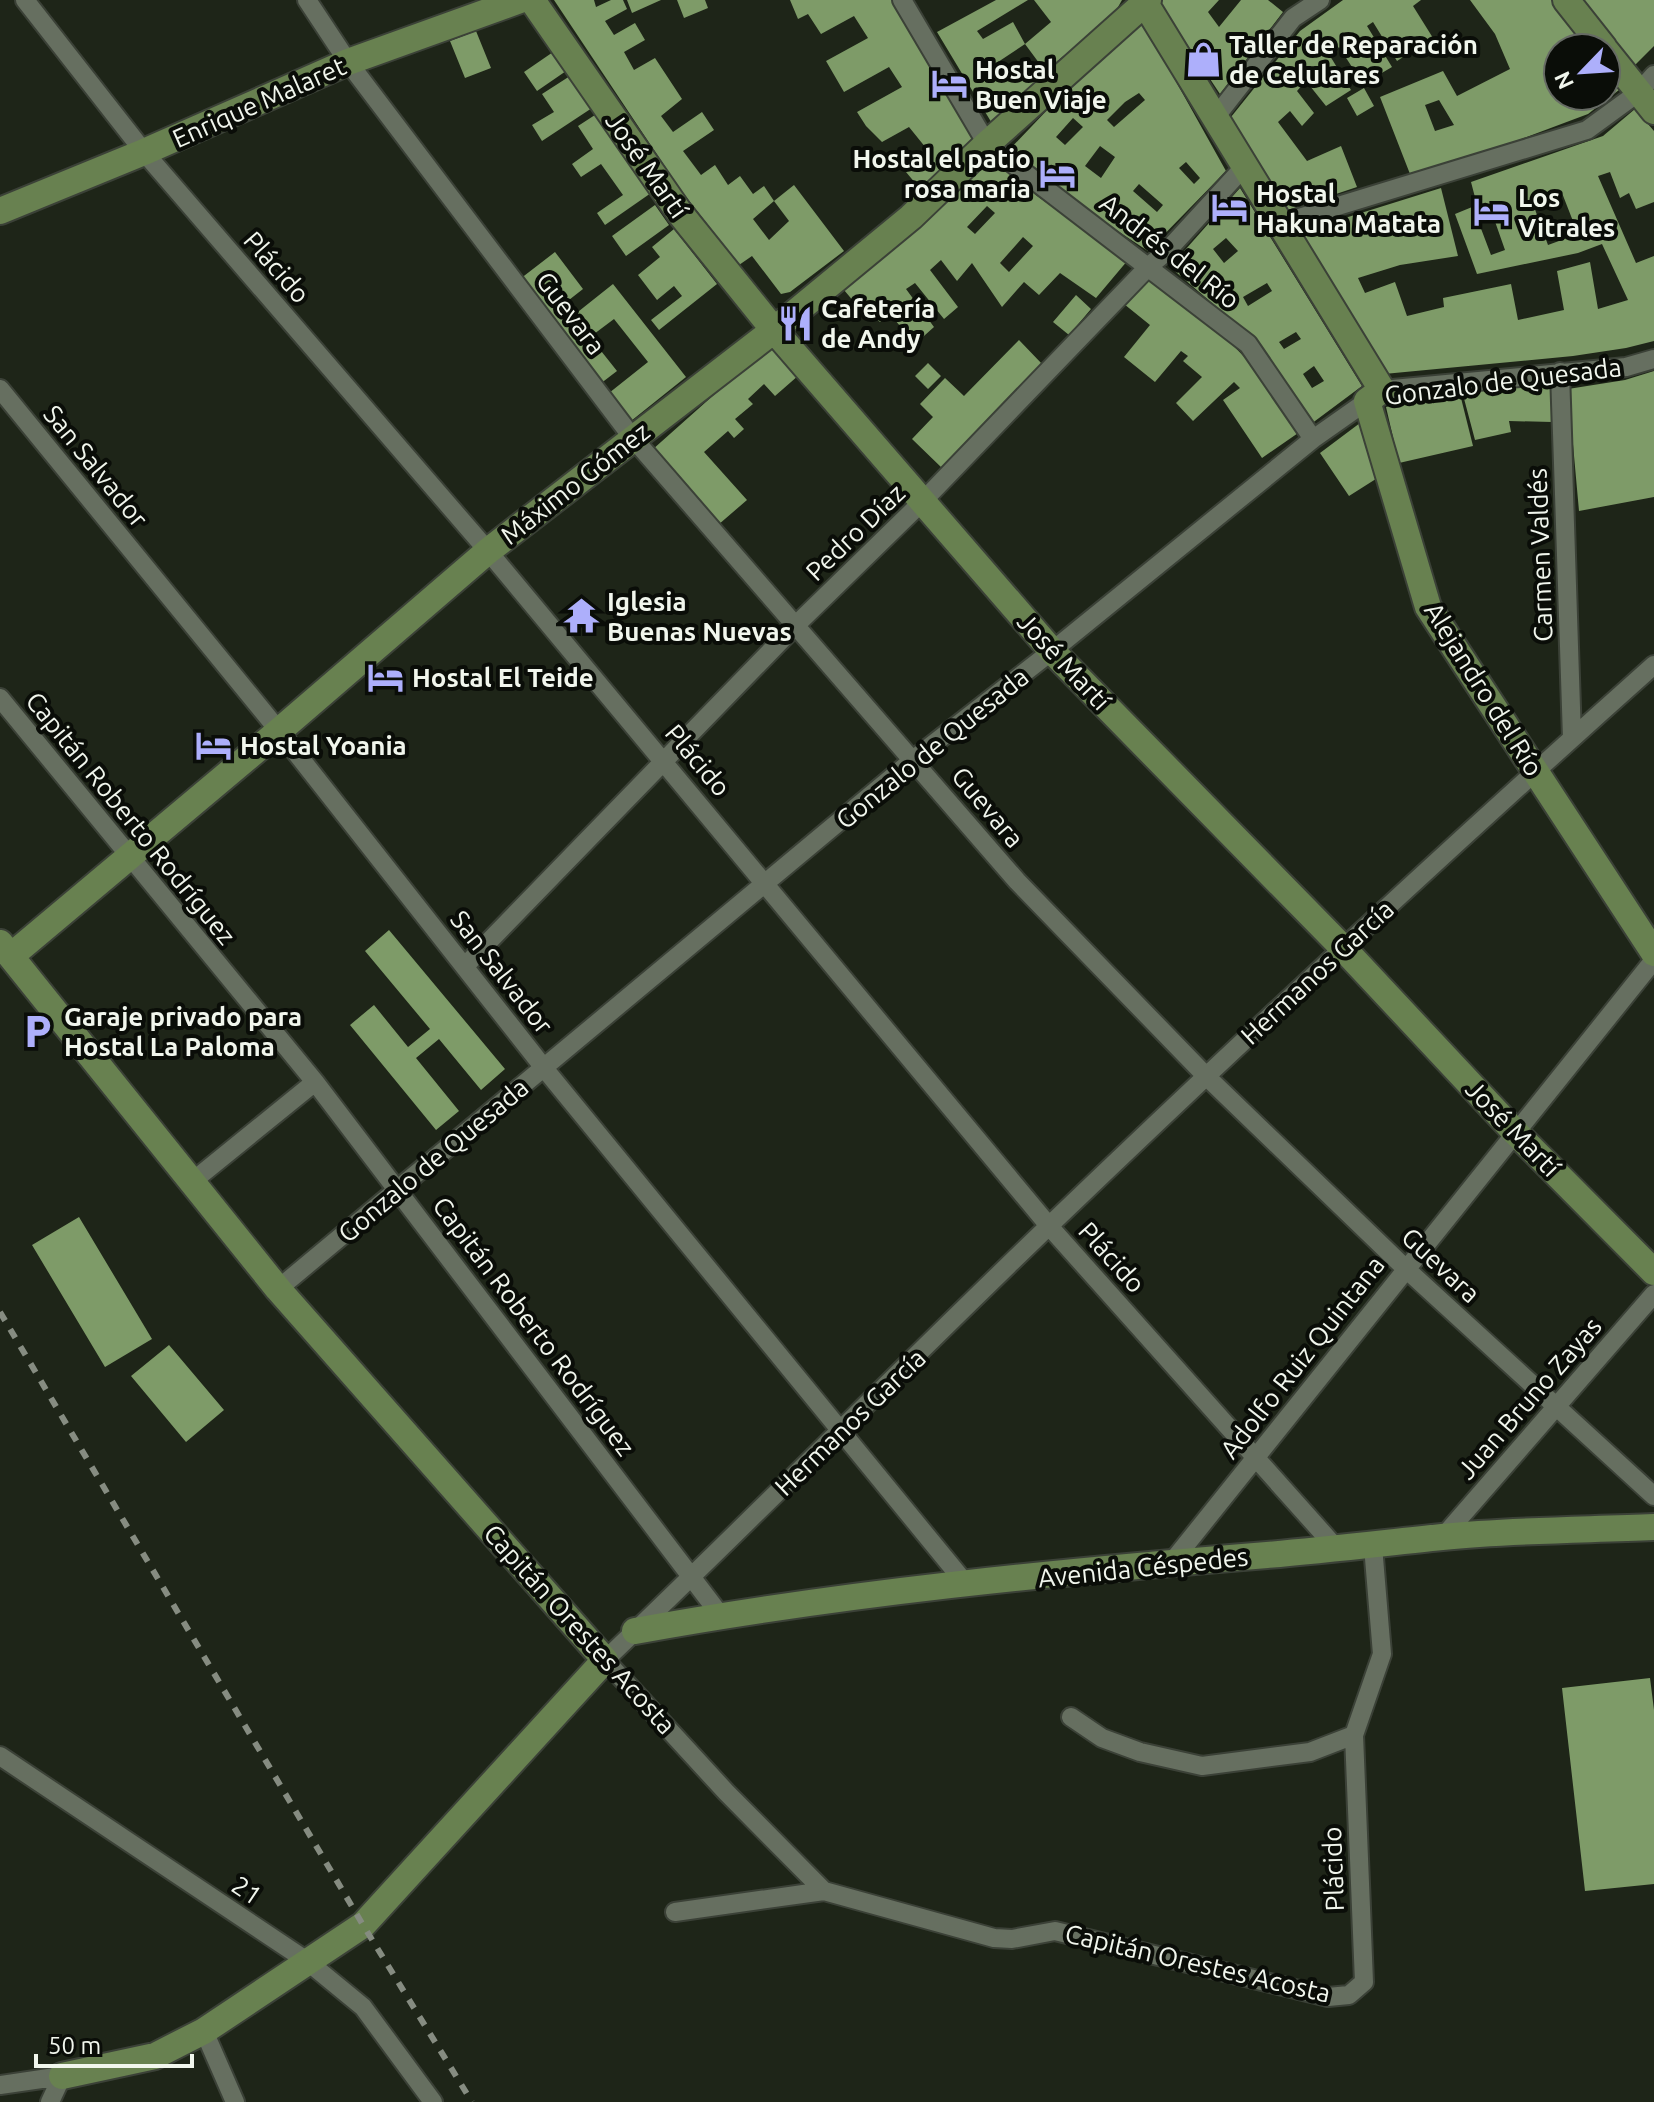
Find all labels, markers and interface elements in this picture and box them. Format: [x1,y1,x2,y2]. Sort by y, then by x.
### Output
place label: Taller de Reparación de Celulares [1229,30,1478,89]
north arrow [1542,32,1622,112]
shop icon: Taller de Reparación de Celulares [1184,40,1222,78]
street label: Enrique Malaret [168,51,350,153]
place label: Hostal Buen Viaje [975,55,1107,114]
hotel icon: Hostal Buen Viaje [930,65,968,103]
text: N [1549,68,1578,93]
street label: José Martí [600,107,694,224]
place label: Hostal el patio rosa maria [852,144,1031,203]
hotel icon: Hostal el patio rosa maria [1038,154,1076,192]
place label: Hostal Hakuna Matata [1256,179,1441,238]
place label: Los Vitrales [1518,183,1615,242]
street label: Andrés del Río [1095,188,1245,314]
hotel icon: Hostal Hakuna Matata [1211,189,1249,227]
hotel icon: Los Vitrales [1473,193,1511,231]
street label: Plácido [238,226,316,308]
street label: Guevara [531,266,611,360]
place label: Cafetería de Andy [821,294,935,353]
restaurant icon: Cafetería de Andy [776,304,814,342]
street label: Gonzalo de Quesada [1383,352,1623,410]
street label: San Salvador [38,399,154,533]
street label: Máximo Gómez [495,416,655,550]
street label: Carmen Valdés [1522,468,1558,642]
street label: Pedro Díaz [800,478,910,586]
place label: Iglesia Buenas Nuevas [607,587,792,646]
temple icon: Iglesia Buenas Nuevas [562,597,600,635]
street label: Alejandro del Río [1419,597,1549,781]
street label: José Martí [1012,607,1117,716]
hotel icon: Hostal El Teide [367,658,405,696]
street label: Gonzalo de Quesada [830,662,1034,834]
place label: Hostal El Teide [412,663,594,692]
street label: Capitán Roberto Rodríguez [20,686,242,950]
street label: Plácido [660,718,736,802]
hotel icon: Hostal Yoania [195,726,233,764]
place label: Hostal Yoania [240,731,407,760]
street label: Guevara [946,761,1030,853]
street label: Hermanos García [1235,894,1399,1050]
street label: San Salvador [445,905,559,1039]
place label: Garaje privado para Hostal La Paloma [64,1002,302,1061]
parking icon: Garaje privado para Hostal La Paloma [19,1012,57,1050]
street label: Gonzalo de Quesada [332,1072,534,1248]
street label: José Martí [1460,1074,1566,1182]
street label: Capitán Roberto Rodríguez [427,1191,641,1461]
street label: Plácido [1073,1216,1151,1298]
street label: Guevara [1396,1222,1486,1308]
street label: Adolfo Ruiz Quintana [1214,1250,1390,1464]
street label: Juan Bruno Zayas [1451,1311,1607,1485]
street label: Hermanos García [769,1343,931,1501]
street label: Capitán Orestes Acosta [478,1518,682,1740]
street label: Avenida Céspedes [1036,1542,1250,1592]
street label: Plácido [1317,1826,1349,1912]
street label: 21 [227,1870,267,1910]
street label: Capitán Orestes Acosta [1062,1918,1334,2008]
scale bar [36,2018,192,2068]
text: 50 m [48,2032,101,2059]

